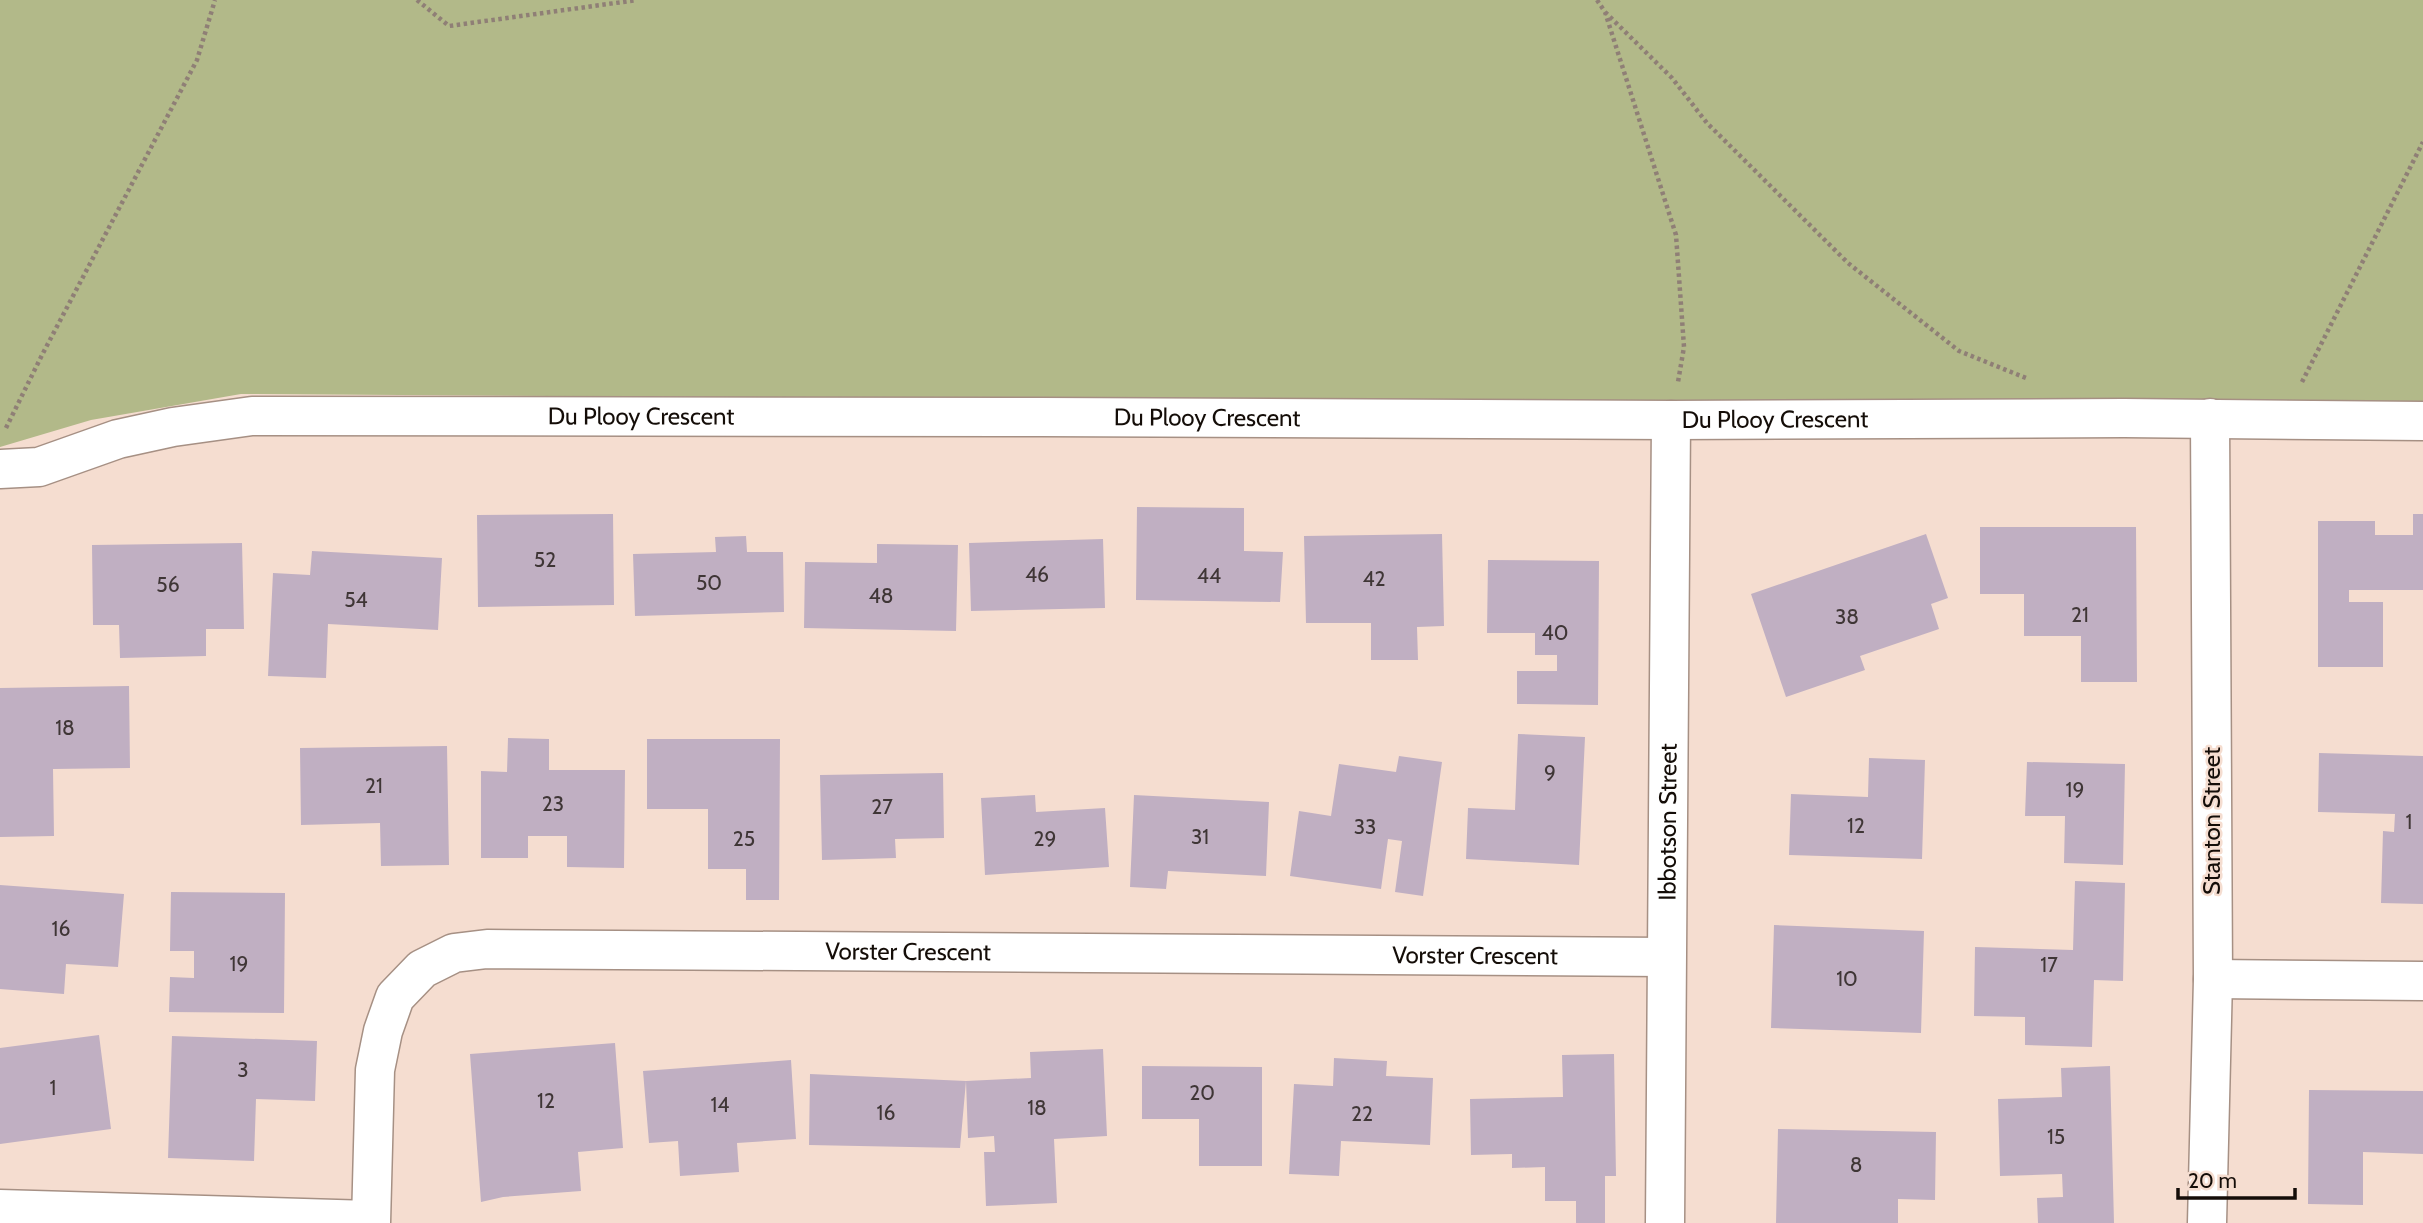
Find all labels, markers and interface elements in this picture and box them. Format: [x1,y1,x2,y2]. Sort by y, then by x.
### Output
street label: Du Plooy Crescent [548,401,734,431]
street label: Du Plooy Crescent [1114,402,1300,432]
street label: Du Plooy Crescent [1682,404,1868,434]
house number: 52 [534,547,556,572]
house number: 46 [1025,562,1049,587]
house number: 44 [1197,563,1221,588]
house number: 42 [1362,566,1386,591]
house number: 50 [696,570,722,595]
house number: 56 [156,572,180,597]
house number: 48 [869,583,893,608]
house number: 54 [344,587,368,612]
house number: 21 [2071,602,2089,627]
house number: 38 [1835,604,1859,629]
house number: 40 [1542,620,1568,645]
house number: 18 [55,715,75,740]
street label: Ibbotson Street [1652,743,1683,901]
street label: Stanton Street [2197,747,2226,895]
house number: 9 [1544,760,1556,785]
house number: 21 [365,773,383,798]
house number: 19 [2066,777,2084,802]
house number: 23 [542,791,564,816]
house number: 27 [871,794,893,819]
house number: 1 [2406,809,2412,834]
house number: 12 [1847,813,1865,838]
house number: 33 [1354,814,1376,839]
house number: 31 [1191,824,1209,849]
house number: 25 [733,826,755,851]
house number: 29 [1034,826,1056,851]
house number: 16 [52,916,70,941]
street label: Vorster Crescent [825,936,991,966]
street label: Vorster Crescent [1392,940,1558,970]
house number: 19 [230,951,248,976]
house number: 17 [2040,952,2058,977]
house number: 10 [1836,966,1858,991]
house number: 3 [237,1057,249,1082]
house number: 1 [50,1075,56,1100]
house number: 20 [1189,1080,1215,1105]
house number: 12 [537,1088,555,1113]
house number: 14 [711,1092,729,1117]
house number: 18 [1027,1095,1047,1120]
house number: 16 [877,1100,895,1125]
house number: 22 [1351,1101,1373,1126]
house number: 15 [2047,1124,2065,1149]
house number: 8 [1850,1152,1862,1177]
scale bar [2178,1156,2295,1200]
text: 20 m [2188,1168,2237,1193]

